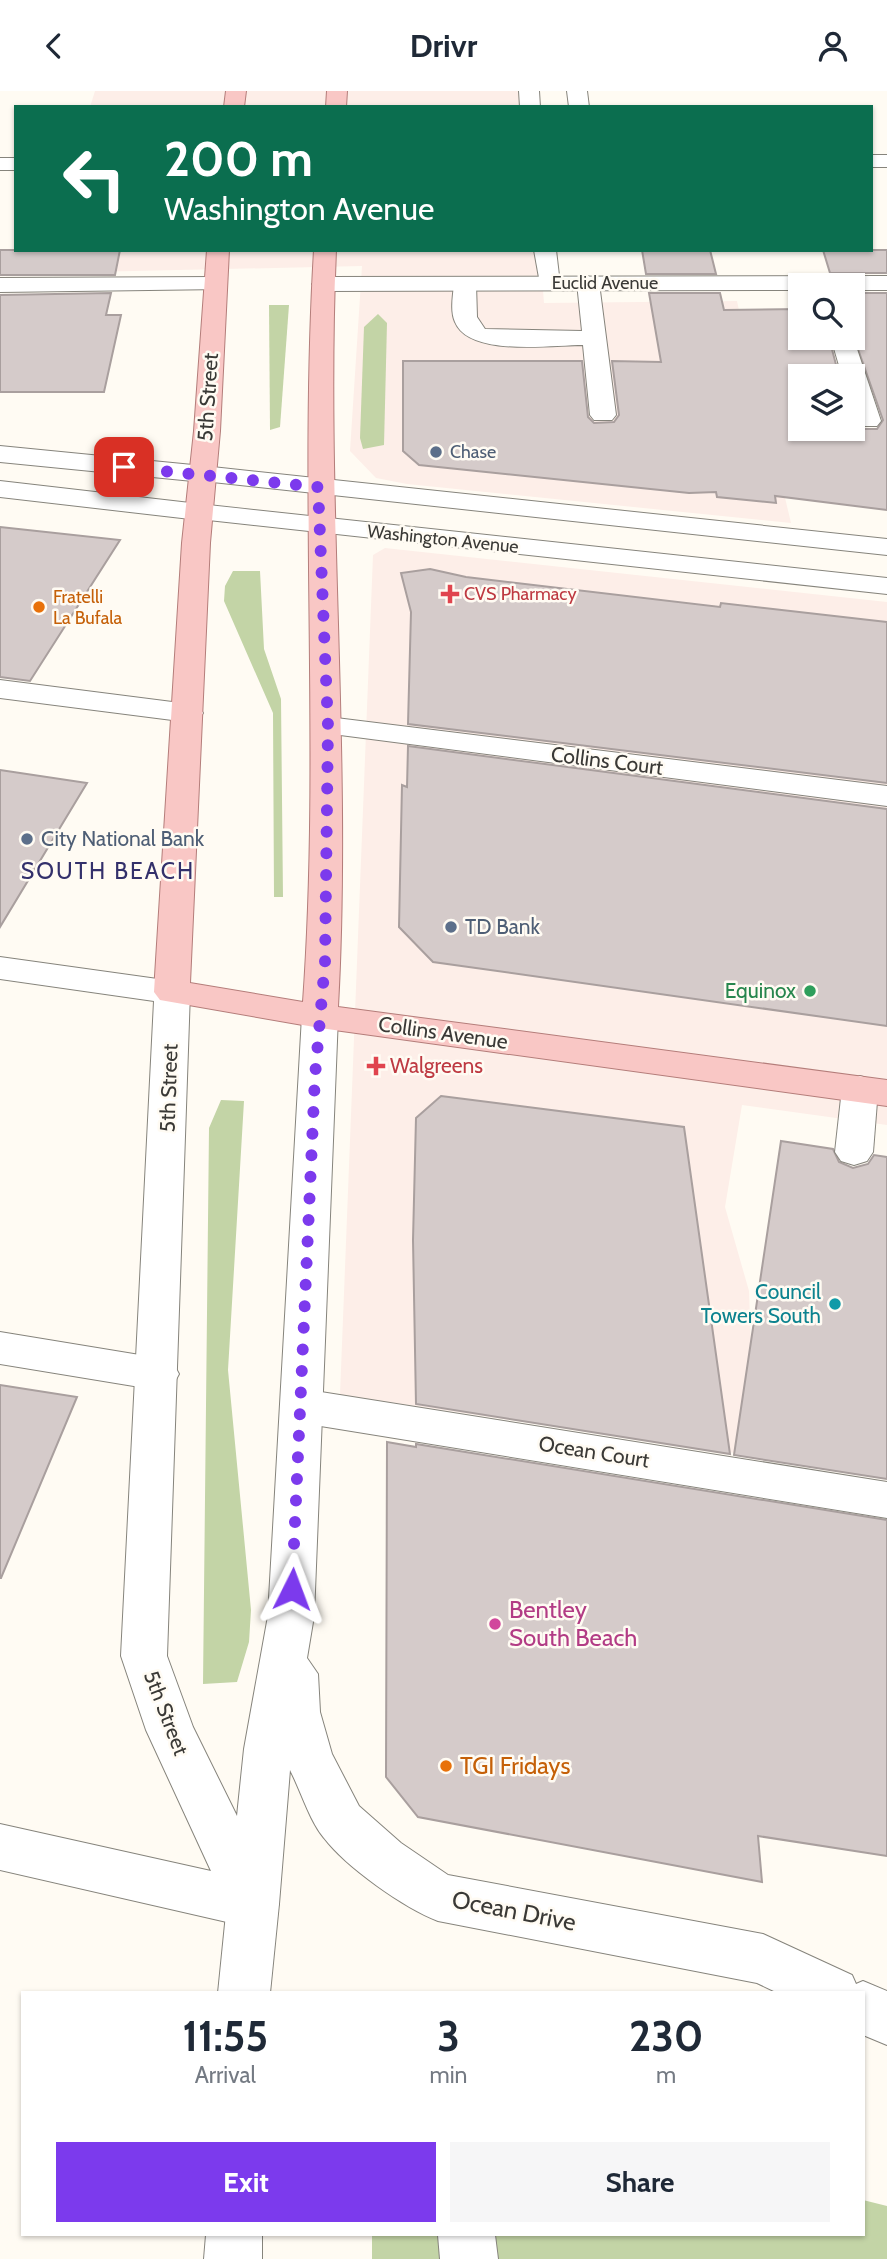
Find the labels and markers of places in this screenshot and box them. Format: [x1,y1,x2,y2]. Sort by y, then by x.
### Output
pin [94,437,154,497]
place label: Chase [450,441,496,463]
marker: Chase [428,444,444,460]
place label: CVS Pharmacy [464,583,577,605]
place label: Fratelli La Bufala [53,586,123,629]
marker: CVS Pharmacy [442,586,458,602]
marker: Fratelli La Bufala [31,599,47,615]
place label: City National Bank [41,826,205,851]
marker: City National Bank [19,831,35,847]
place label: TD Bank [465,914,541,939]
marker: TD Bank [443,919,459,935]
place label: Equinox [725,978,796,1003]
marker: Equinox [802,983,818,999]
place label: Walgreens [390,1053,483,1078]
marker: Walgreens [368,1058,384,1074]
place label: Council Towers South [701,1279,821,1328]
marker: Council Towers South [827,1296,843,1312]
place label: Bentley South Beach [509,1595,637,1652]
marker: Bentley South Beach [487,1616,503,1632]
place label: TGI Fridays [460,1751,570,1780]
marker: TGI Fridays [438,1758,454,1774]

